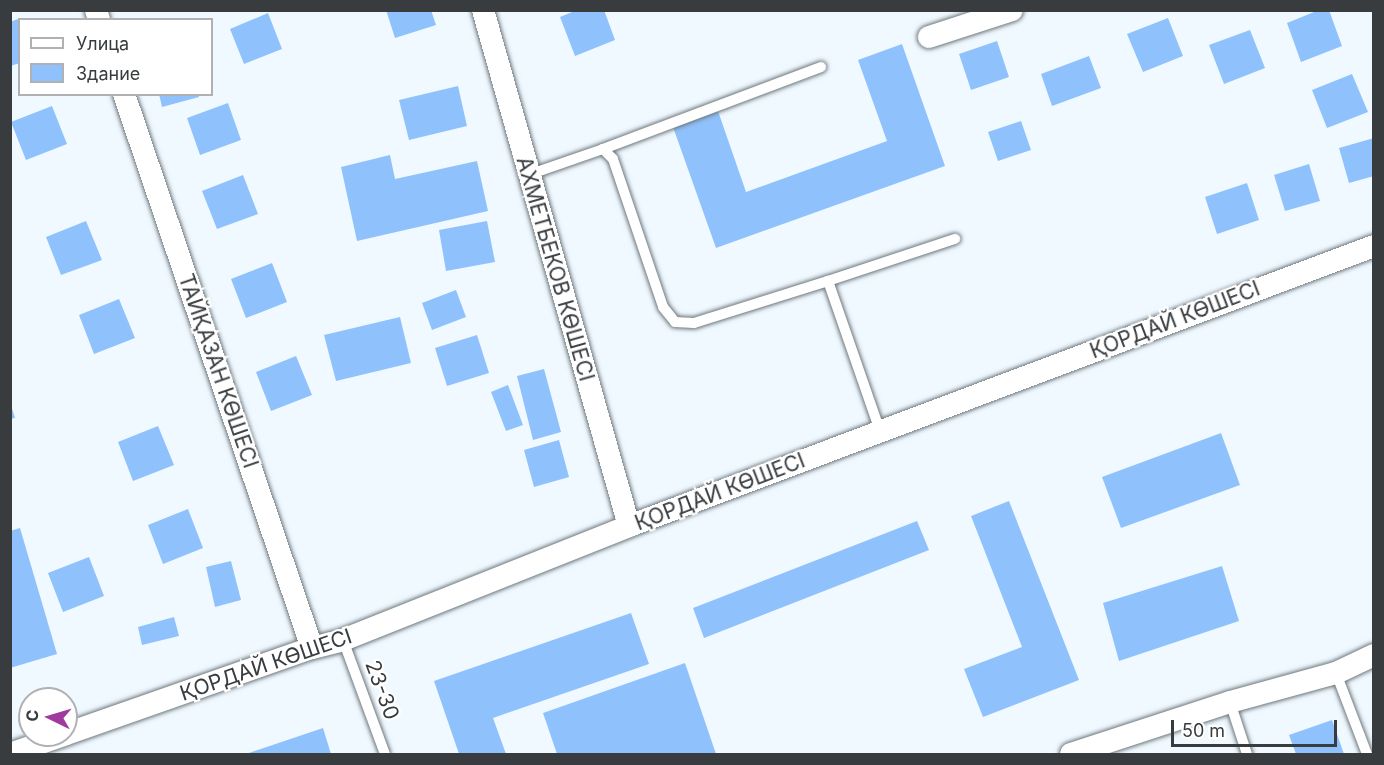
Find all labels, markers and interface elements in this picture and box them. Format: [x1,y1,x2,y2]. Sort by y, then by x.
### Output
legend [18,18,213,96]
text: Улица [76,33,129,54]
text: Здание [76,63,140,84]
street label: АХМЕТБЕКОВ КӨШЕСІ [511,154,599,384]
street label: ТАЙҚАЗАН КӨШЕСІ [173,271,263,471]
street label: ҚОРДАЙ КӨШЕСІ [1086,276,1264,364]
street label: ҚОРДАЙ КӨШЕСІ [631,448,809,536]
street label: ҚОРДАЙ КӨШЕСІ [177,624,355,706]
street label: 23-30 [360,657,404,723]
north arrow [18,687,78,747]
scale bar [1174,708,1340,746]
text: С [22,709,43,722]
text: 50 m [1182,720,1225,741]

